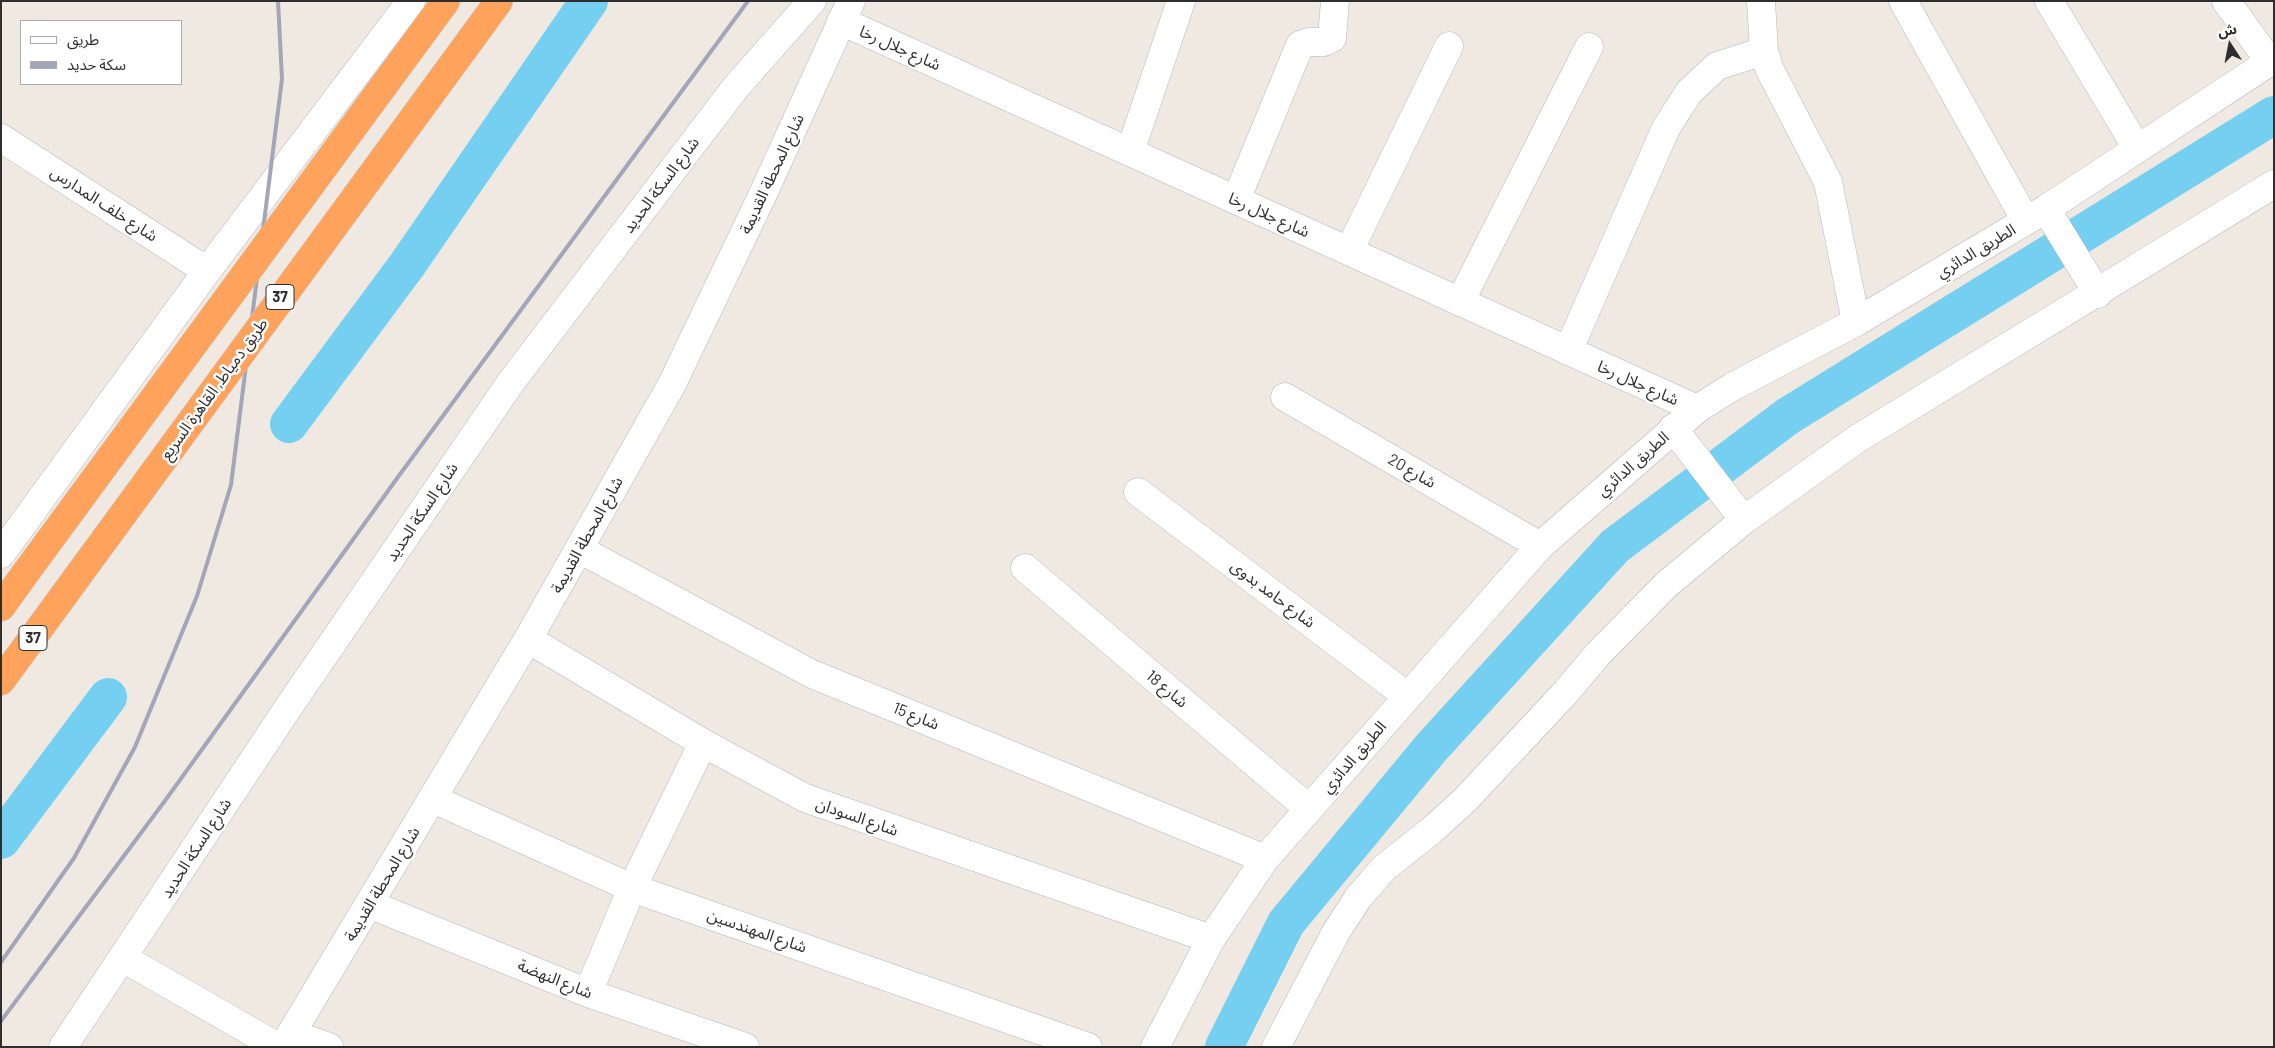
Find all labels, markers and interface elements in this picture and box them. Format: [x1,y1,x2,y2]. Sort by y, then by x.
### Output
legend [20,20,182,85]
north arrow [2205,20,2255,70]
text: ش [2216,20,2238,40]
street label: شارع جلال رخا [856,22,944,74]
text: طريق [67,30,99,48]
text: سكة حديد [67,55,126,73]
street label: شارع المحطة القديمة [736,111,808,237]
street label: شارع السكة الحديد [619,133,703,237]
street label: شارع خلف المدارس [47,162,161,246]
street label: شارع جلال رخا [1225,189,1313,241]
street label: الطريق الدائري [1933,220,2019,282]
road number: 37 [266,284,294,310]
street label: طريق دمياط, القاهرة السريع [156,315,272,463]
street label: شارع جلال رخا [1594,357,1682,409]
street label: الطريق الدائري [1593,427,1673,501]
street label: شارع 20 [1385,450,1439,492]
street label: شارع السكة الحديد [382,459,462,565]
street label: شارع المحطة القديمة [547,473,627,597]
street label: شارع حامد بدوى [1227,556,1319,632]
road number: 37 [19,626,47,650]
street label: شارع 18 [1142,666,1192,712]
street label: شارع 15 [890,698,942,734]
street label: الطريق الدائري [1317,717,1391,797]
street label: شارع السودان [813,794,901,840]
street label: شارع السكة الحديد [157,795,235,901]
street label: شارع المحطة القديمة [340,823,424,945]
street label: شارع المهندسين [705,905,809,957]
street label: شارع النهضة [515,955,595,1003]

